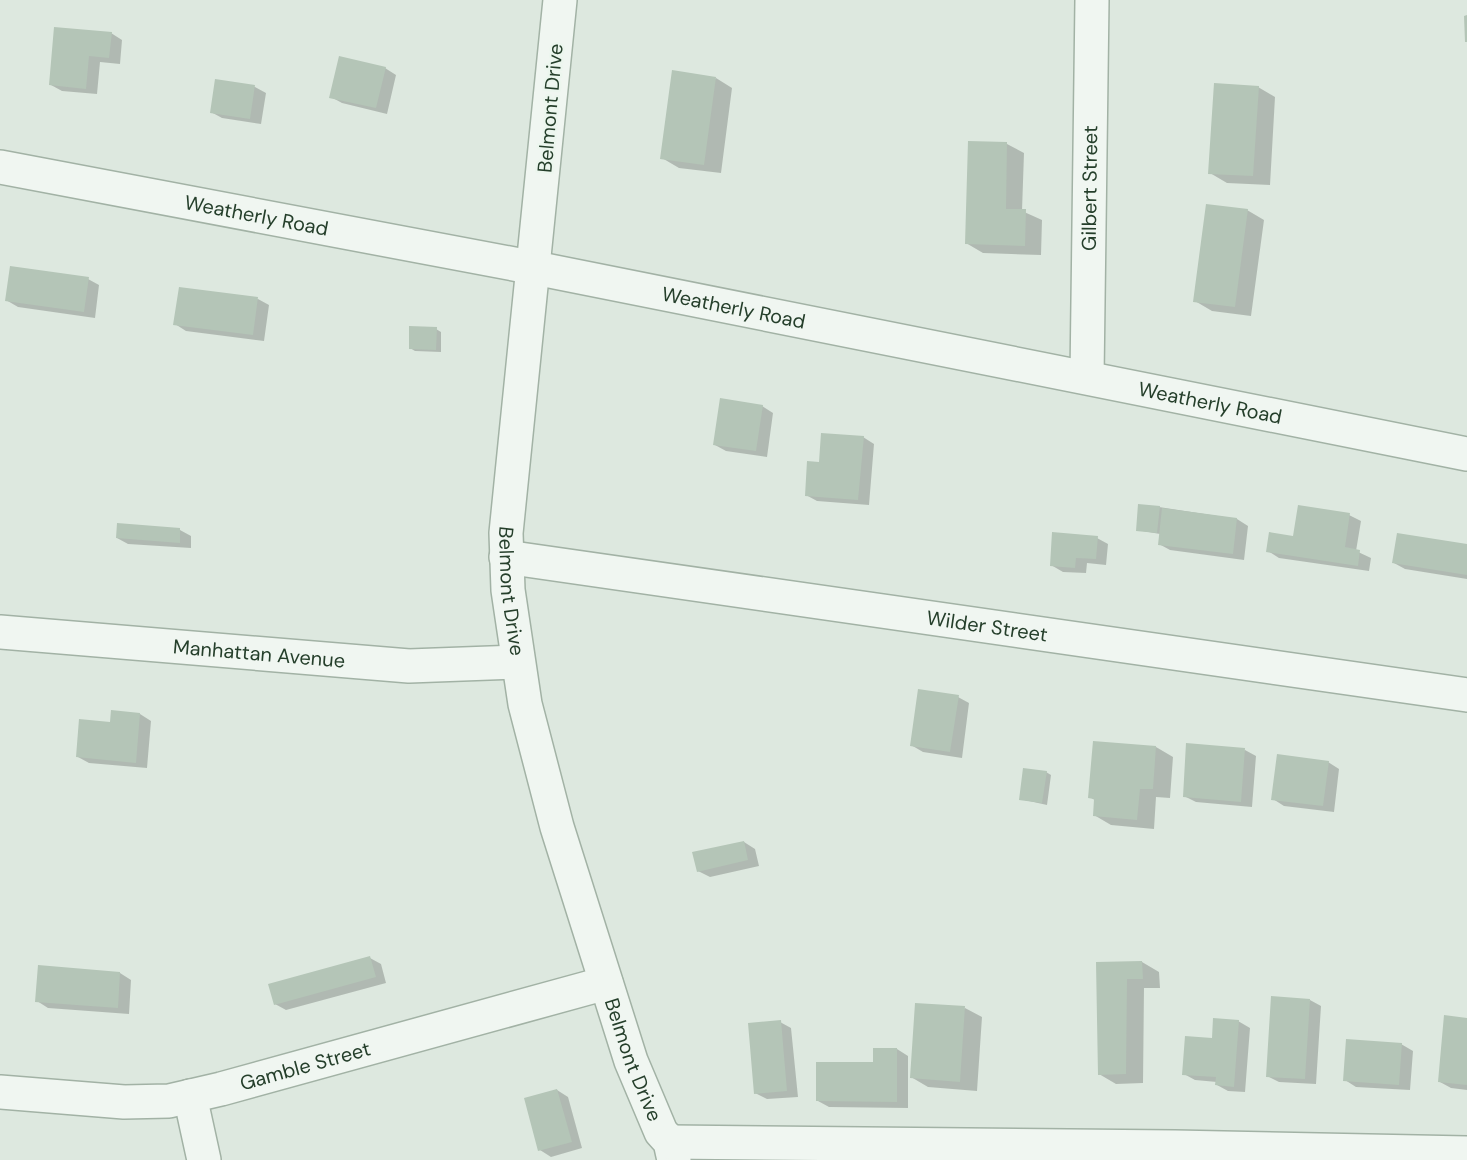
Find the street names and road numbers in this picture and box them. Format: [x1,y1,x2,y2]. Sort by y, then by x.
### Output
street label: Belmont Drive [531,42,569,174]
street label: Gilbert Street [1076,125,1103,251]
street label: Weatherly Road [182,189,331,242]
street label: Weatherly Road [660,281,808,335]
street label: Weatherly Road [1136,376,1284,430]
street label: Belmont Drive [493,525,531,657]
street label: Wilder Street [925,605,1049,648]
street label: Manhattan Avenue [172,633,346,674]
street label: Belmont Drive [599,995,668,1125]
street label: Gamble Street [237,1035,373,1096]

